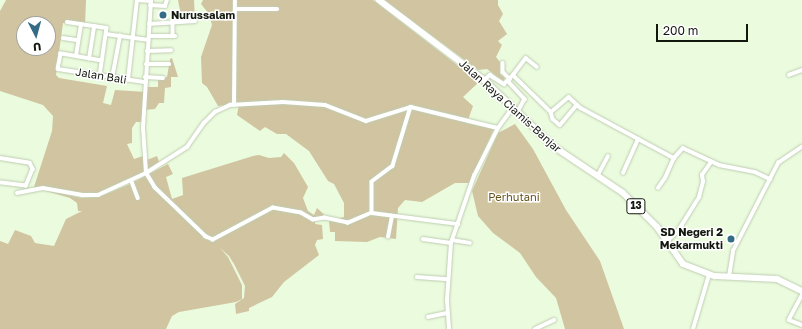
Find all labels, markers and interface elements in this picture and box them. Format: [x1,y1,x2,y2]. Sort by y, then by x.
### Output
place label: Nurussalam [171,8,235,22]
marker: Nurussalam [158,10,168,20]
north arrow [16,16,56,56]
scale bar [658,16,750,42]
text: 200 m [663,23,698,38]
text: U [33,41,42,54]
street label: Jalan Raya Ciamis-Banjar [456,57,564,155]
street label: Jalan Bali [74,65,128,87]
park label: Perhutani [488,190,540,204]
road number: 13 [626,198,646,214]
place label: SD Negeri 2 Mekarmukti [660,226,723,252]
marker: SD Negeri 2 Mekarmukti [726,234,736,244]

